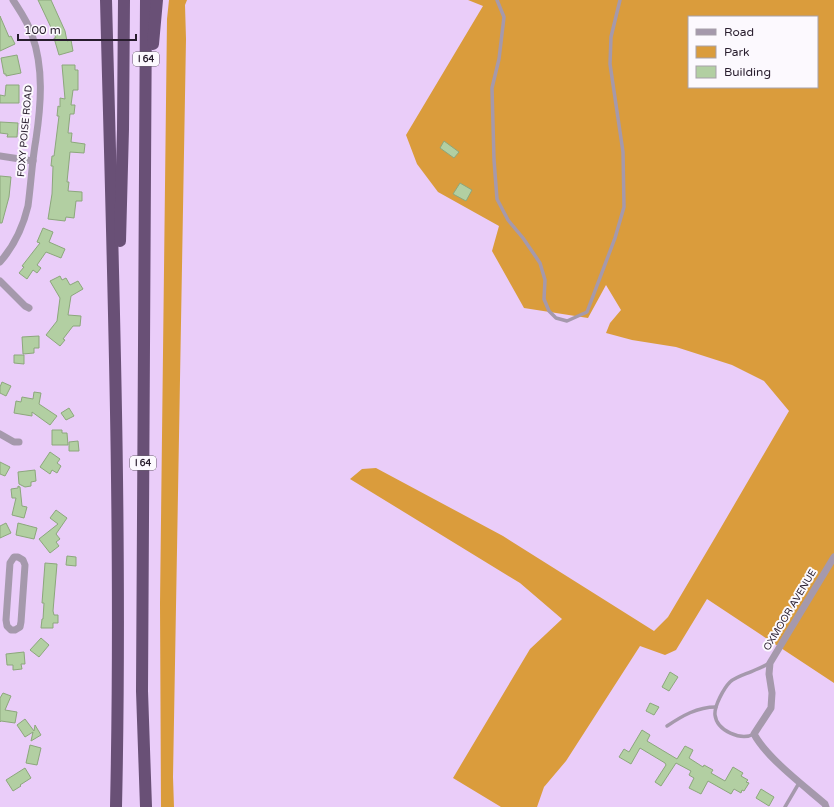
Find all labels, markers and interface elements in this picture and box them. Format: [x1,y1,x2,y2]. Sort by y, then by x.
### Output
scale bar [18,16,136,42]
legend [688,16,818,88]
text: 100 m [24,23,61,37]
text: Road [724,25,754,39]
text: Park [724,45,750,59]
road number: I 64 [133,52,159,66]
text: Building [724,65,771,79]
street label: FOXY POISE ROAD [15,84,35,178]
road number: I 64 [130,456,156,470]
street label: OXMOOR AVENUE [761,567,819,653]

